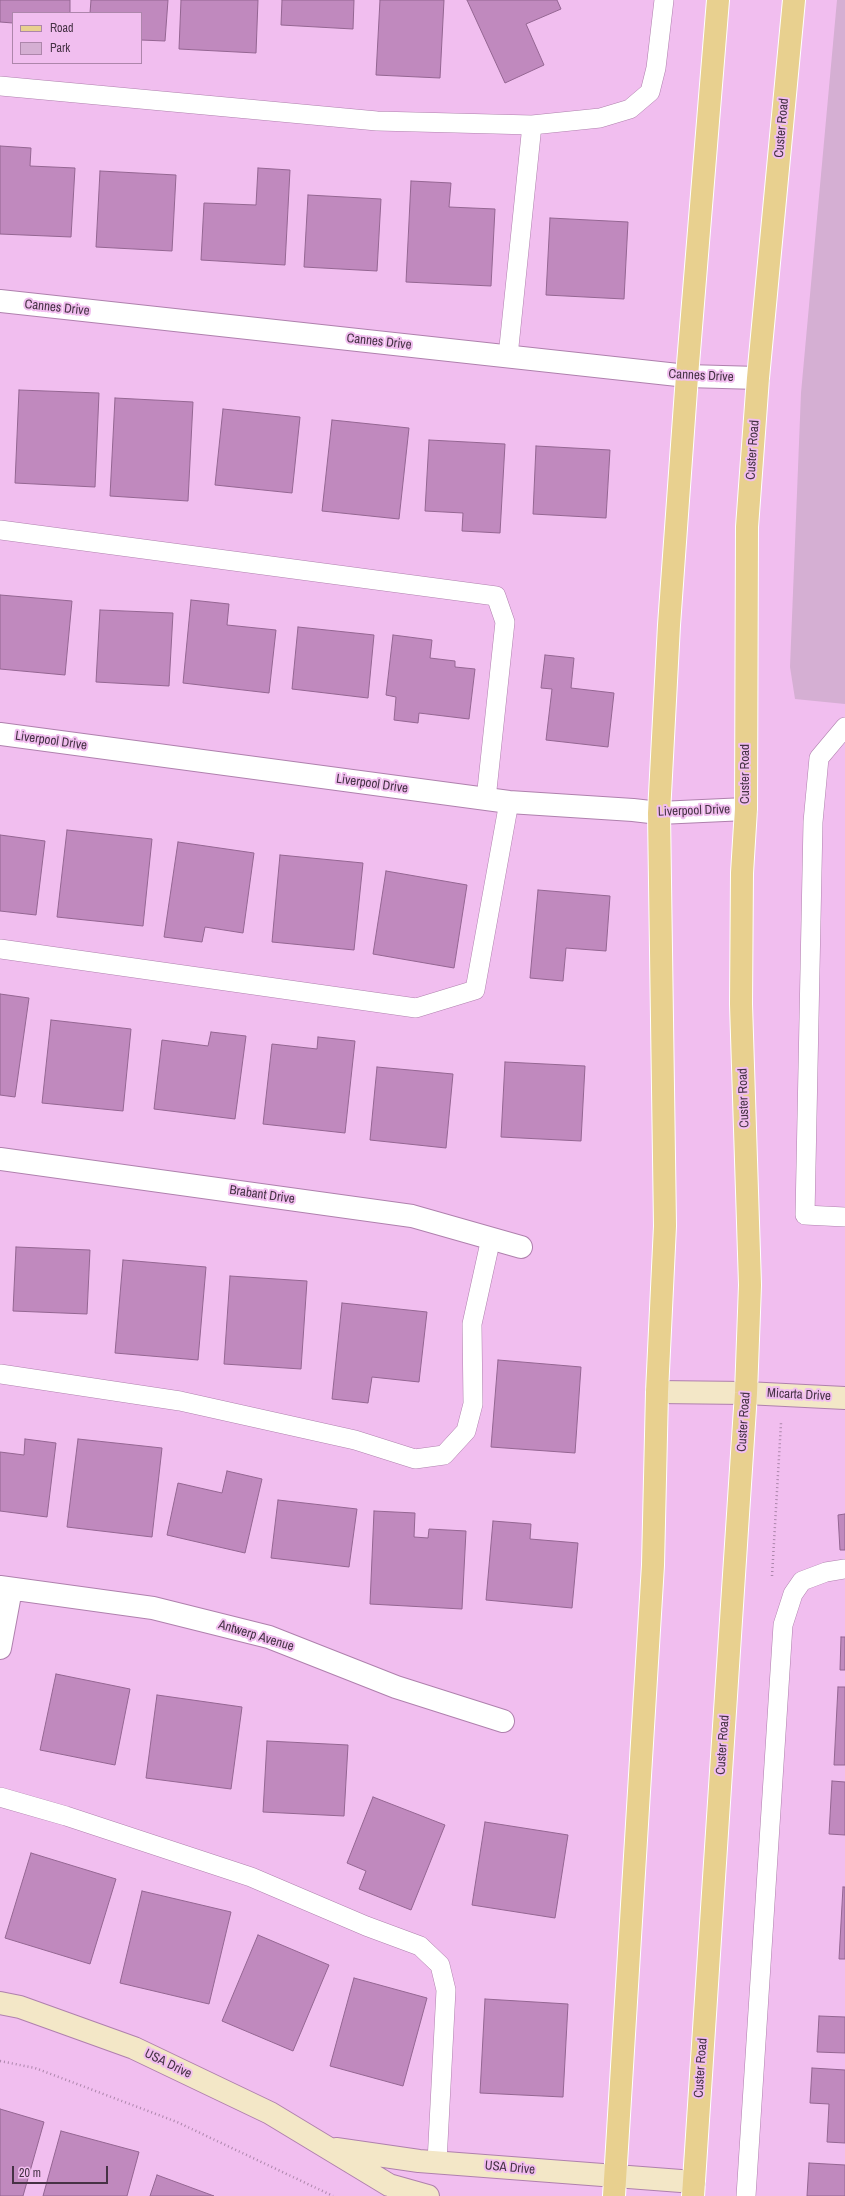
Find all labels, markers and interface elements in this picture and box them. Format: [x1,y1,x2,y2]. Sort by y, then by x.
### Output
legend [12,12,142,64]
text: Road [50,20,74,36]
text: Park [50,40,70,56]
street label: Custer Road [772,98,792,158]
street label: Cannes Drive [24,297,90,319]
street label: Cannes Drive [346,331,412,353]
street label: Cannes Drive [668,367,734,385]
street label: Custer Road [743,420,763,480]
street label: Liverpool Drive [14,728,88,754]
street label: Custer Road [738,744,754,804]
street label: Liverpool Drive [335,771,409,797]
street label: Liverpool Drive [658,802,730,820]
street label: Custer Road [735,1068,753,1128]
street label: Brabant Drive [228,1183,296,1207]
street label: Micarta Drive [767,1386,831,1404]
street label: Custer Road [734,1392,754,1452]
street label: Antwerp Avenue [216,1617,296,1655]
street label: Custer Road [713,1715,733,1775]
street label: Custer Road [691,2038,711,2098]
street label: USA Drive [142,2046,194,2082]
scale bar [14,2158,110,2184]
street label: USA Drive [484,2158,536,2178]
text: 20 m [19,2165,41,2181]

